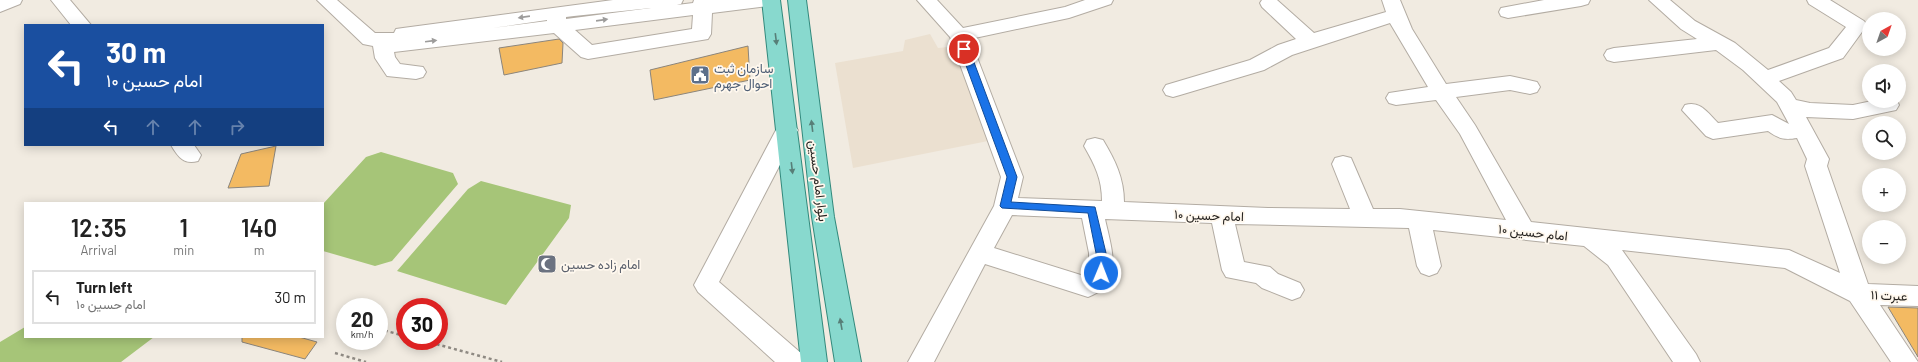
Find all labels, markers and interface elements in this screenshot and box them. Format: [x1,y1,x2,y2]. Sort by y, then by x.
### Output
north arrow [1862,12,1906,56]
map controls [1862,12,1906,264]
one-way arrow [518,14,530,20]
one-way arrow [596,17,608,23]
pin [947,32,981,66]
one-way arrow [773,33,779,45]
text: 30 m [106,35,166,69]
one-way arrow [425,38,437,44]
icon: arrive [953,38,975,60]
icon: left [40,40,92,92]
place label: سازمان ثبت احوال جهرم [714,60,773,92]
public building icon: سازمان ثبت احوال جهرم [689,64,711,86]
button: sound [1862,64,1906,108]
text: امام حسین ۱۰ [106,69,203,91]
icon: left [100,116,122,138]
icon: ahead [142,116,164,138]
icon: ahead [184,116,206,138]
icon: right [226,116,248,138]
button: search [1862,116,1906,160]
one-way arrow [809,120,815,132]
street label: بلوار امام حسین [805,139,832,223]
one-way arrow [789,162,795,174]
button: + [1862,168,1906,212]
street label: امام حسین ۱۰ [1174,206,1244,225]
text: 12:35 [71,213,126,242]
text: 1 [180,213,188,242]
text: 140 [241,213,277,242]
street label: امام حسین ۱۰ [1497,220,1569,245]
button: − [1862,220,1906,264]
text: Arrival [80,242,117,258]
text: min [173,242,194,258]
text: m [254,242,265,258]
position arrow [1080,252,1122,294]
mosque icon: امام زاده حسین [536,253,558,275]
place label: امام زاده حسین [561,256,640,273]
text: Turn left [76,278,132,296]
icon: left [42,286,64,308]
street label: عبرت ۱۱ [1870,286,1908,305]
text: 30 m [274,288,306,306]
text: امام حسین ۱۰ [76,296,146,312]
speed limit sign: 30 [396,298,448,350]
text: 20 [351,307,373,331]
one-way arrow [838,317,844,330]
text: km/h [351,328,373,340]

